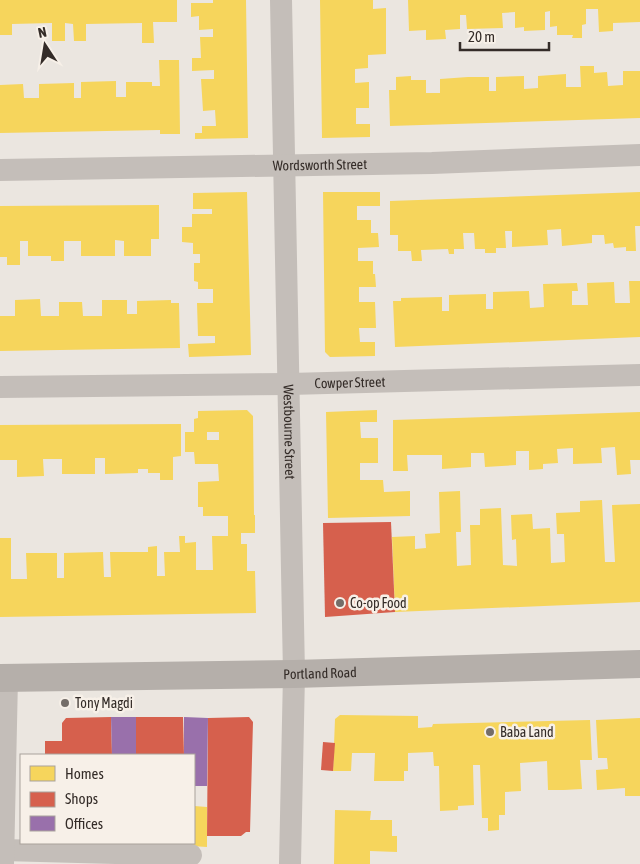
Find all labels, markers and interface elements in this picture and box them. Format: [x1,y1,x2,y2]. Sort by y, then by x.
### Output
north arrow [20,20,70,70]
scale bar [460,20,549,52]
text: N [37,24,48,41]
text: 20 m [468,28,495,45]
street label: Wordsworth Street [273,156,367,174]
street label: Cowper Street [314,374,386,391]
street label: Westbourne Street [280,384,298,480]
place label: Co-op Food [350,595,407,611]
marker: Co-op Food [334,597,346,609]
street label: Portland Road [283,664,357,682]
place label: Tony Magdi [75,695,133,711]
marker: Tony Magdi [59,697,71,709]
place label: Baba Land [500,724,554,740]
marker: Baba Land [484,726,496,738]
legend [20,754,195,844]
text: Homes [65,765,104,782]
text: Shops [65,790,98,807]
text: Offices [65,815,103,832]

